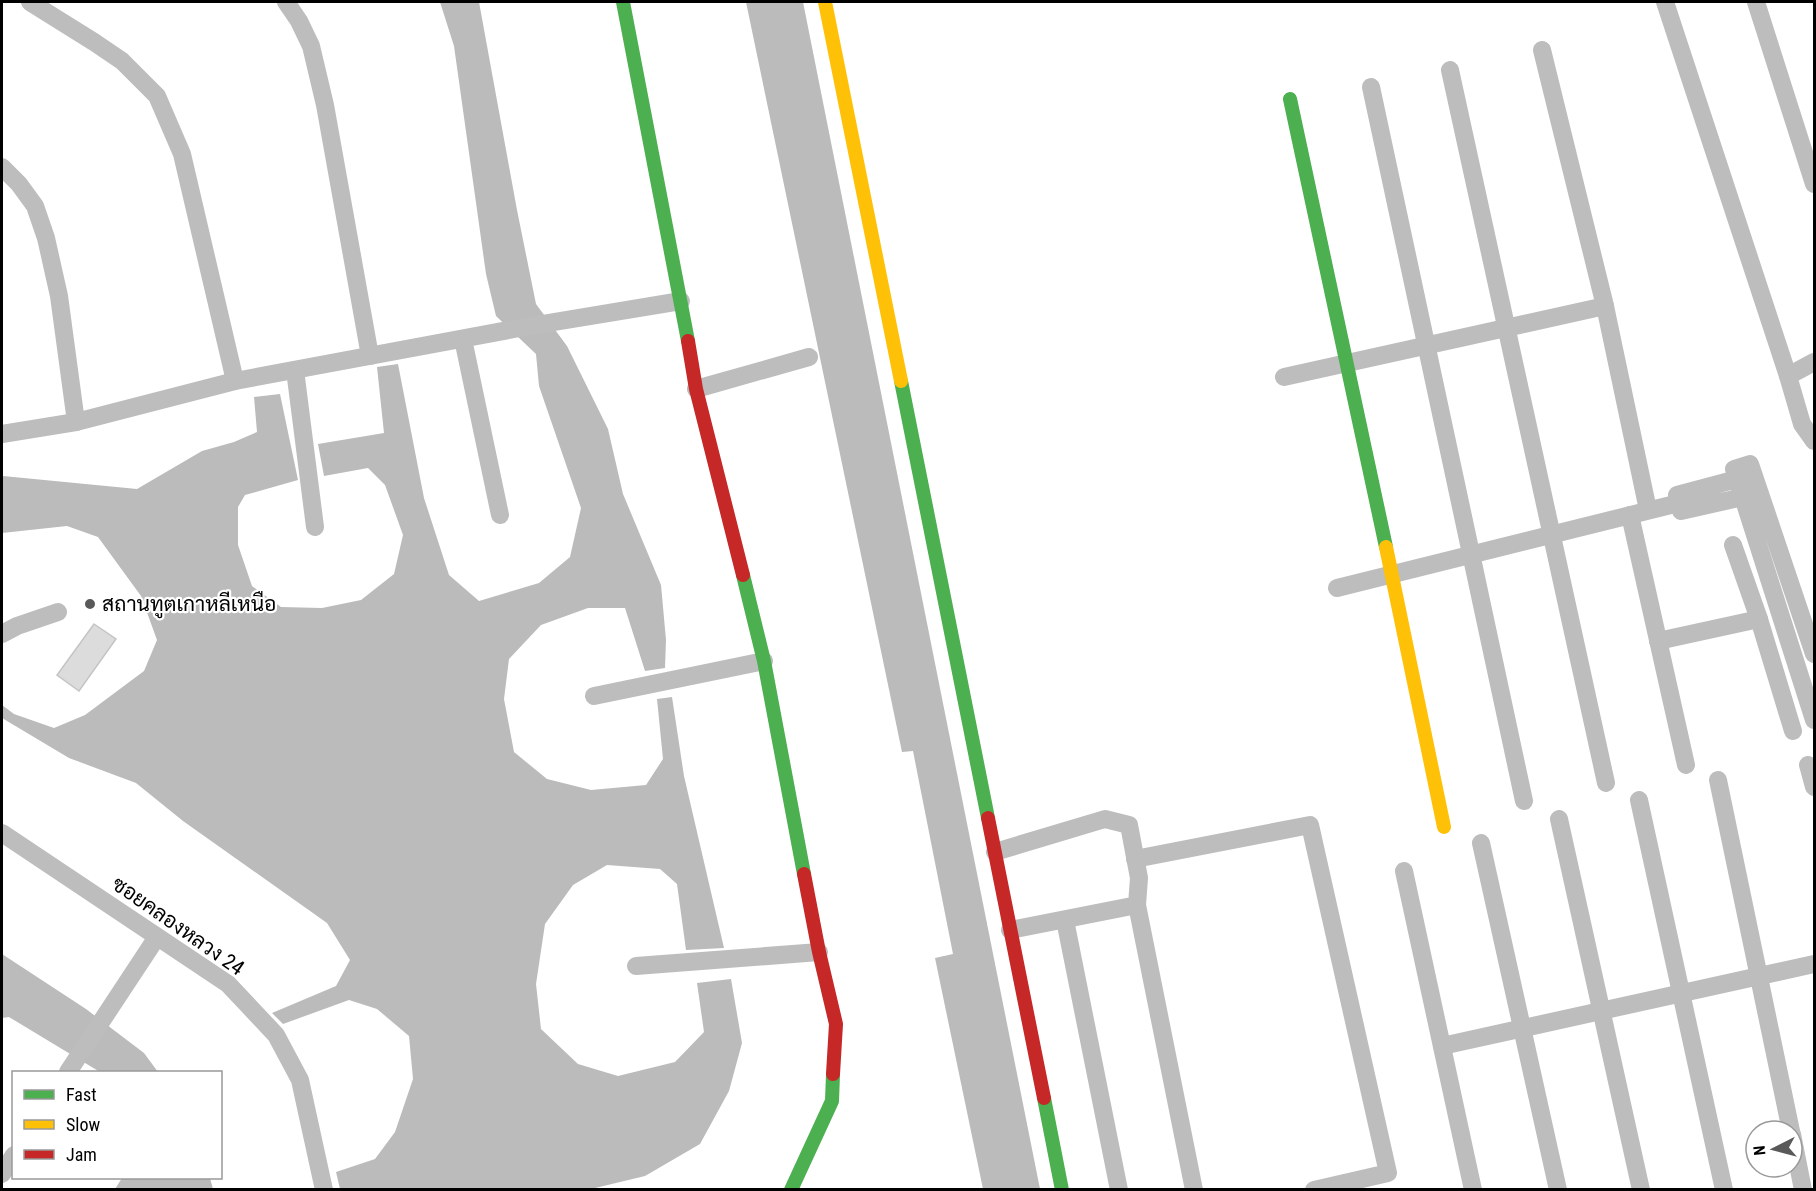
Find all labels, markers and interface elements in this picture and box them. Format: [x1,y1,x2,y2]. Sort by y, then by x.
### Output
place label: สถานทูตเกาหลีเหนือ [102,590,276,619]
marker: สถานทูตเกาหลีเหนือ [83,597,97,611]
street label: ซอยคลองหลวง 24 [107,872,249,980]
legend [12,1071,222,1179]
text: Fast [66,1084,97,1105]
text: Slow [66,1114,101,1135]
north arrow [1744,1119,1804,1179]
text: Jam [66,1144,97,1165]
text: N [1750,1145,1770,1156]

